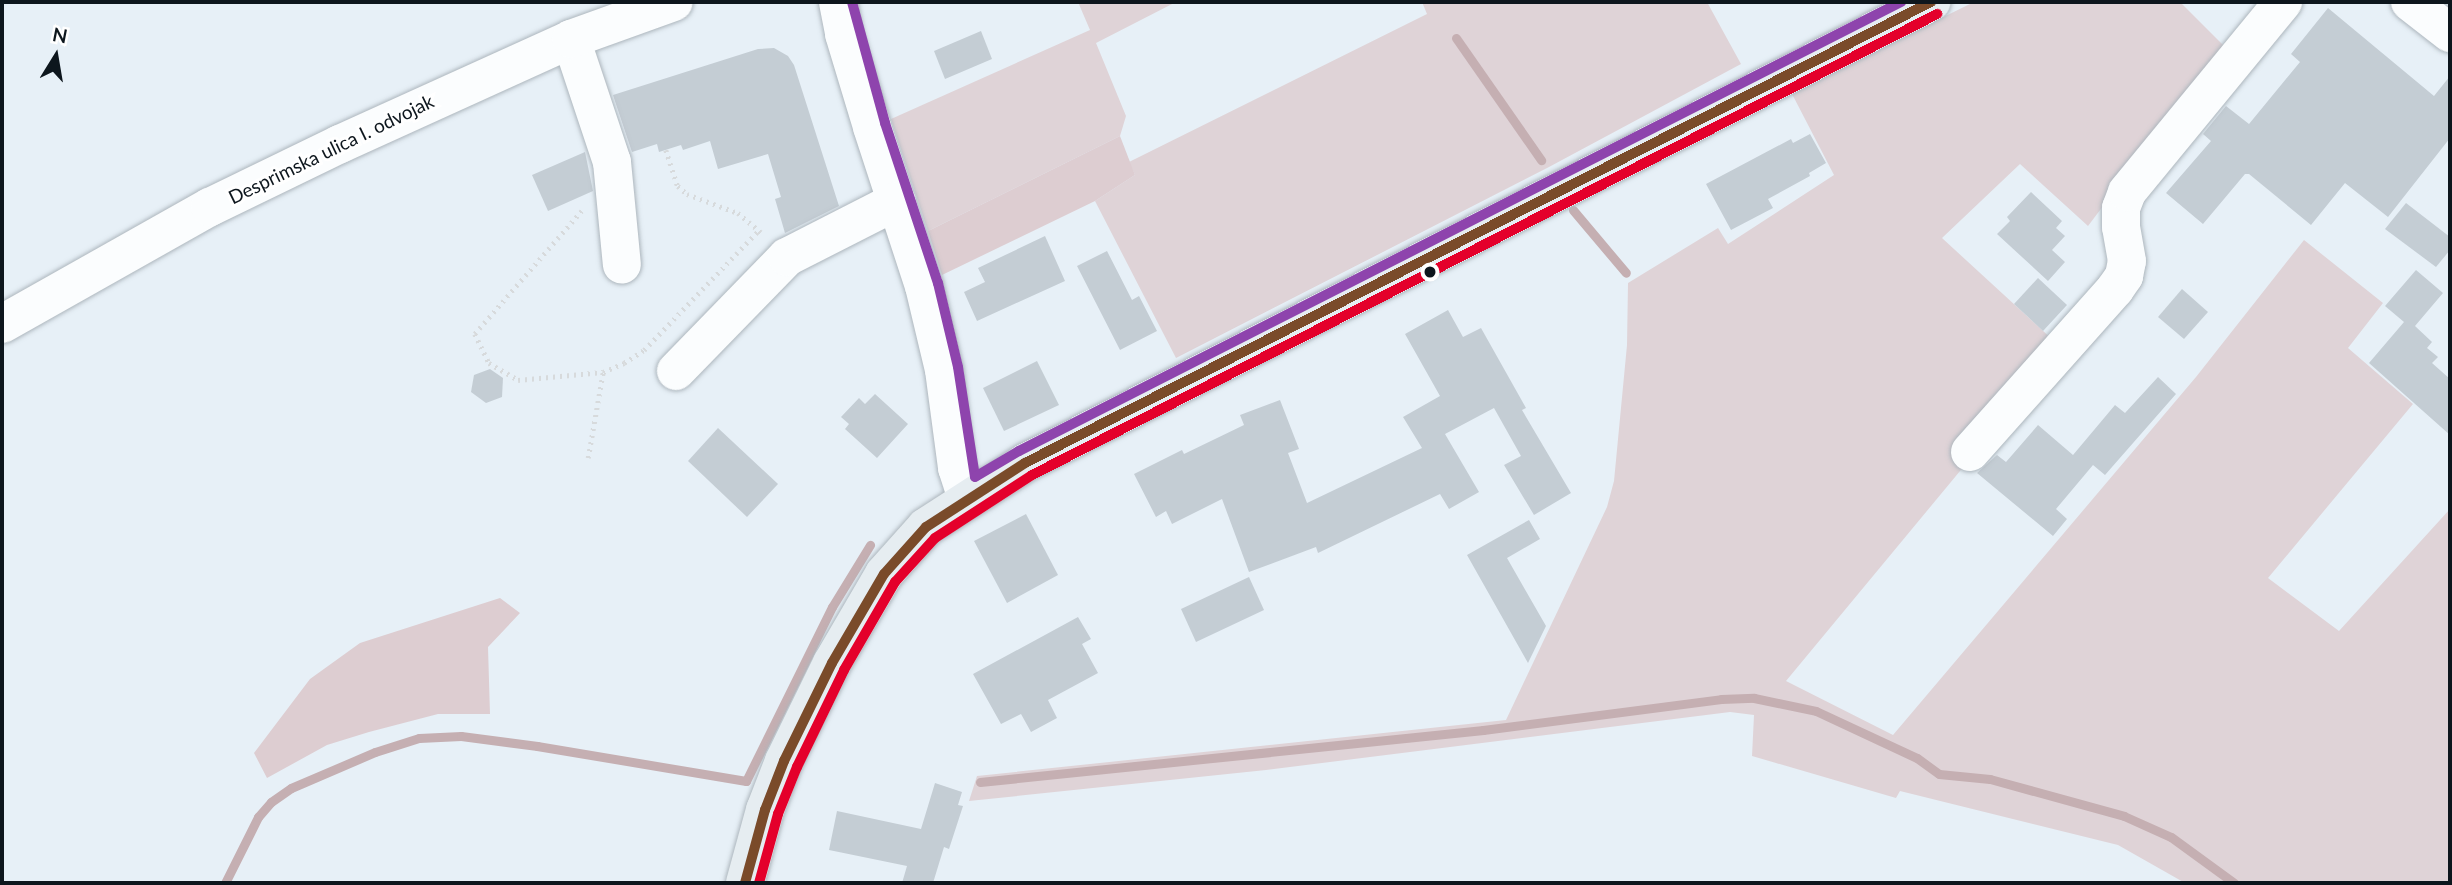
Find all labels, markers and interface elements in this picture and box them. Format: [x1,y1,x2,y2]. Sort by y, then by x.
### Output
north arrow [21,21,91,91]
text: N [51,22,69,48]
street label: Desprimska ulica I. odvojak [225,89,437,209]
unlabelled marker [1423,265,1437,279]

